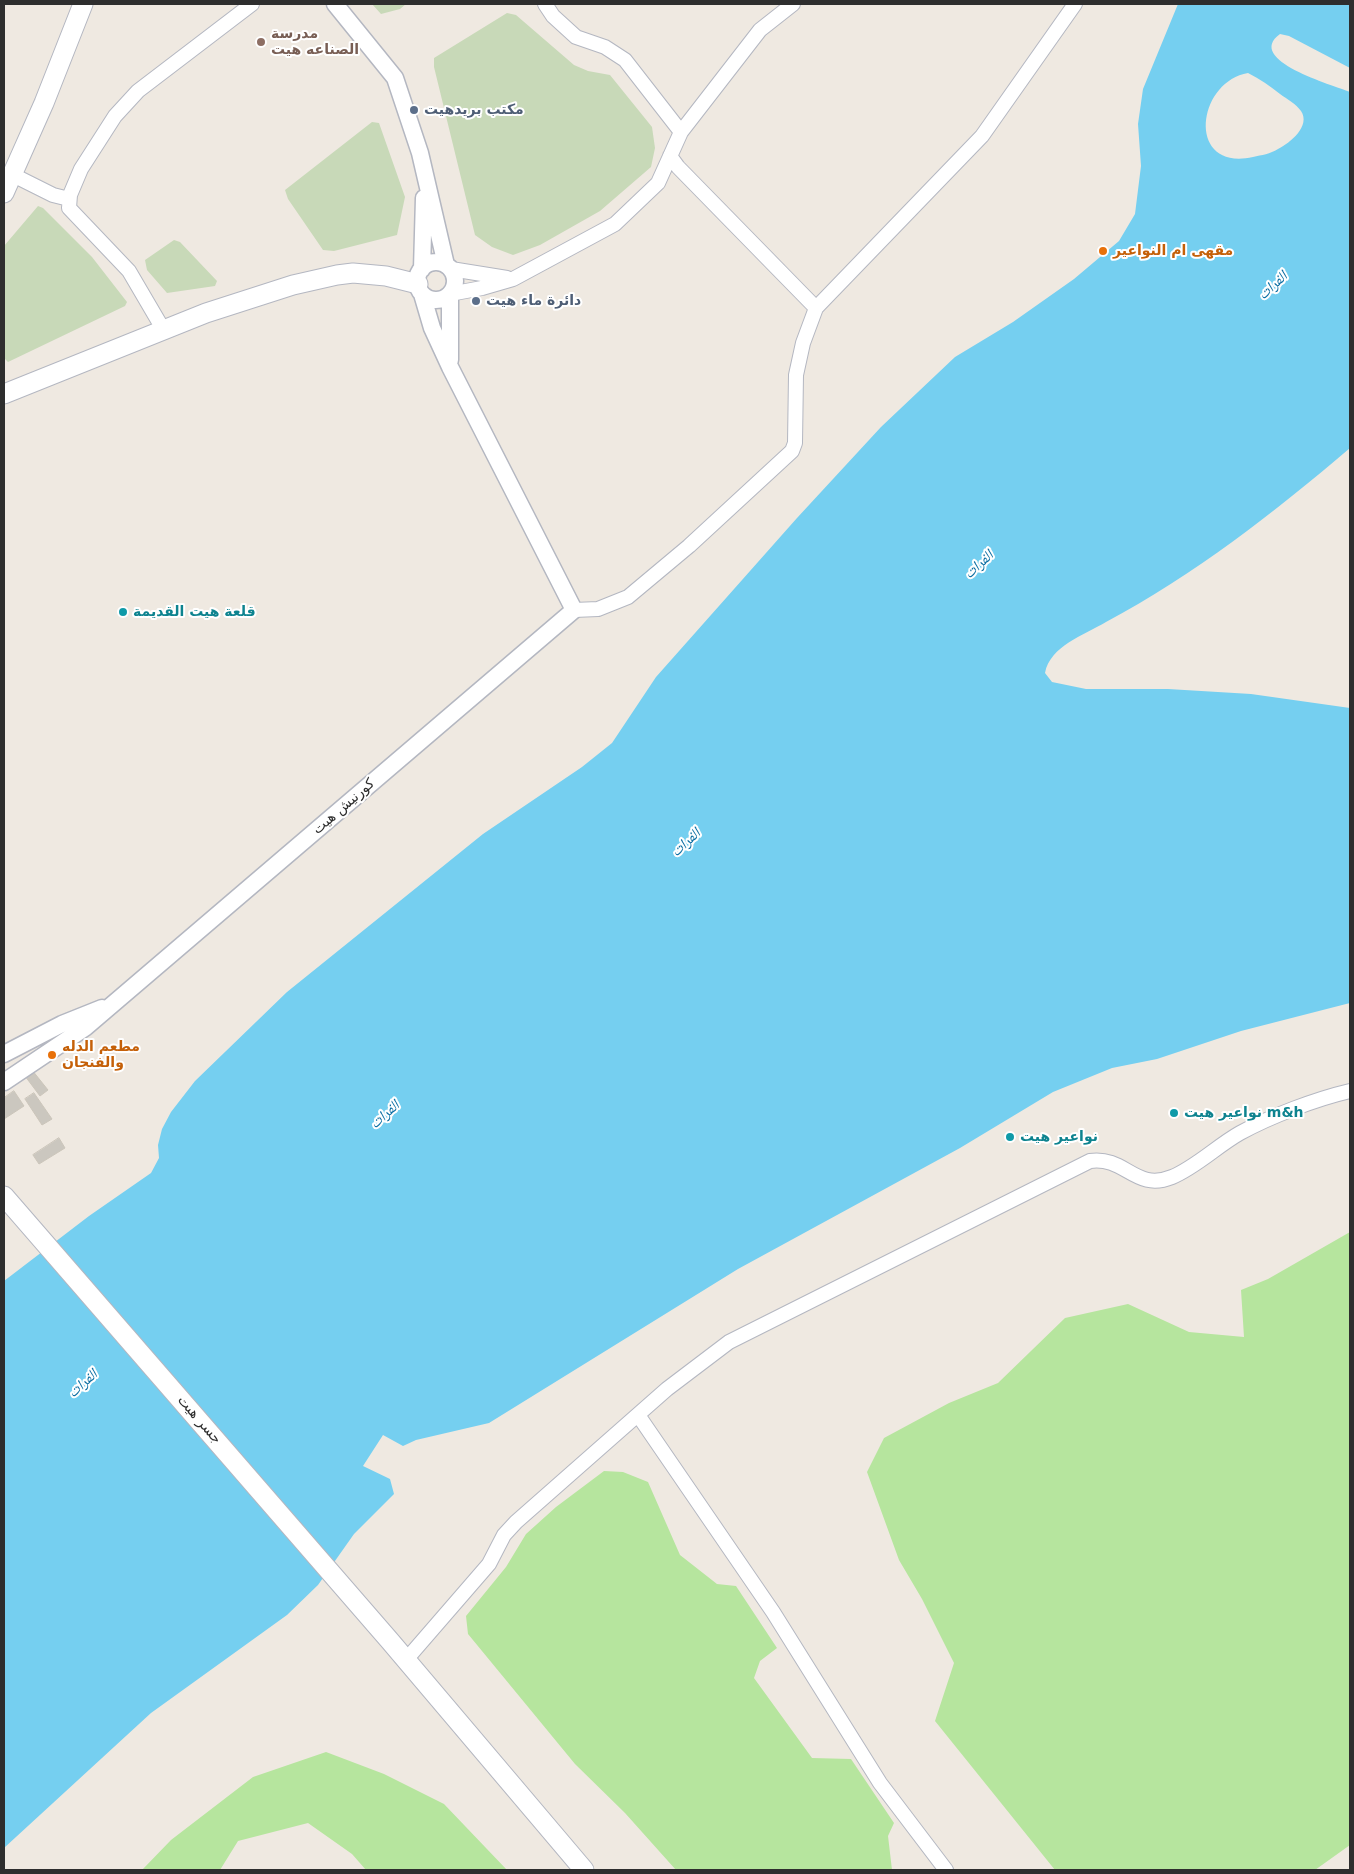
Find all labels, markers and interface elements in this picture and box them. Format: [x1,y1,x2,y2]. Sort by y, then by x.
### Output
place label: مدرسة الصناعه هيت [271,26,359,58]
marker: مدرسة الصناعه هيت [255,36,267,48]
place label: مكتب بريدهيت [424,102,524,118]
marker: مكتب بريدهيت [408,104,420,116]
place label: مقهى ام النواعير [1113,243,1233,259]
marker: مقهى ام النواعير [1097,245,1109,257]
water label: الفرات [1255,268,1291,304]
place label: دائرة ماء هيت [486,293,581,309]
marker: دائرة ماء هيت [470,295,482,307]
water label: الفرات [961,547,997,583]
place label: قلعة هيت القديمة [133,604,256,620]
marker: قلعة هيت القديمة [117,606,129,618]
street label: كورنيش هيت [310,776,378,838]
water label: الفرات [668,825,704,861]
place label: مطعم الدله والفنجان [62,1039,140,1072]
marker: مطعم الدله والفنجان [46,1049,58,1061]
water label: الفرات [366,1097,404,1133]
place label: نواعير هيت m&h [1184,1105,1304,1121]
marker: نواعير هيت m&h [1168,1107,1180,1119]
place label: نواعير هيت [1020,1129,1098,1145]
marker: نواعير هيت [1004,1131,1016,1143]
water label: الفرات [64,1366,102,1402]
street label: جسر هيت [173,1392,225,1448]

